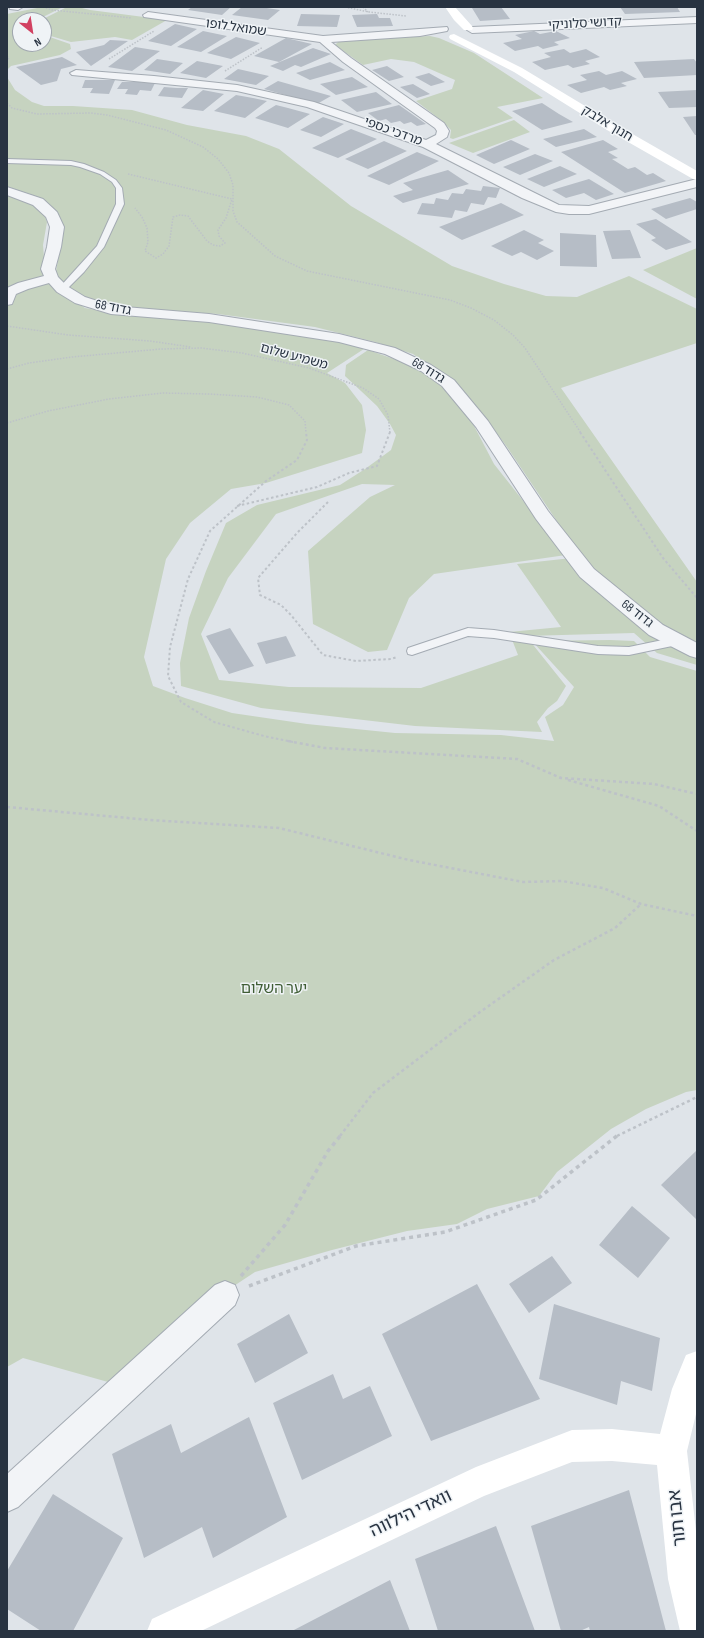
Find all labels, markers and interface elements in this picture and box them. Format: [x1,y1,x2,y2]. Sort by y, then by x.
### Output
north arrow [12,12,52,52]
street label: קדושי סלוניקי [548,14,622,34]
street label: שמואל לופו [205,16,267,40]
text: N [32,35,44,49]
street label: חנוך אלבק [579,103,635,145]
street label: מרדכי כספי [362,114,424,150]
street label: גדוד 68 [94,297,132,319]
street label: משמיע שלום [259,341,329,373]
street label: גדוד 68 [408,355,448,387]
street label: גדוד 68 [618,597,656,631]
park label: יער השלום [241,980,307,998]
street label: וואדי הילווה [366,1486,456,1542]
street label: אבו תור [664,1489,692,1547]

